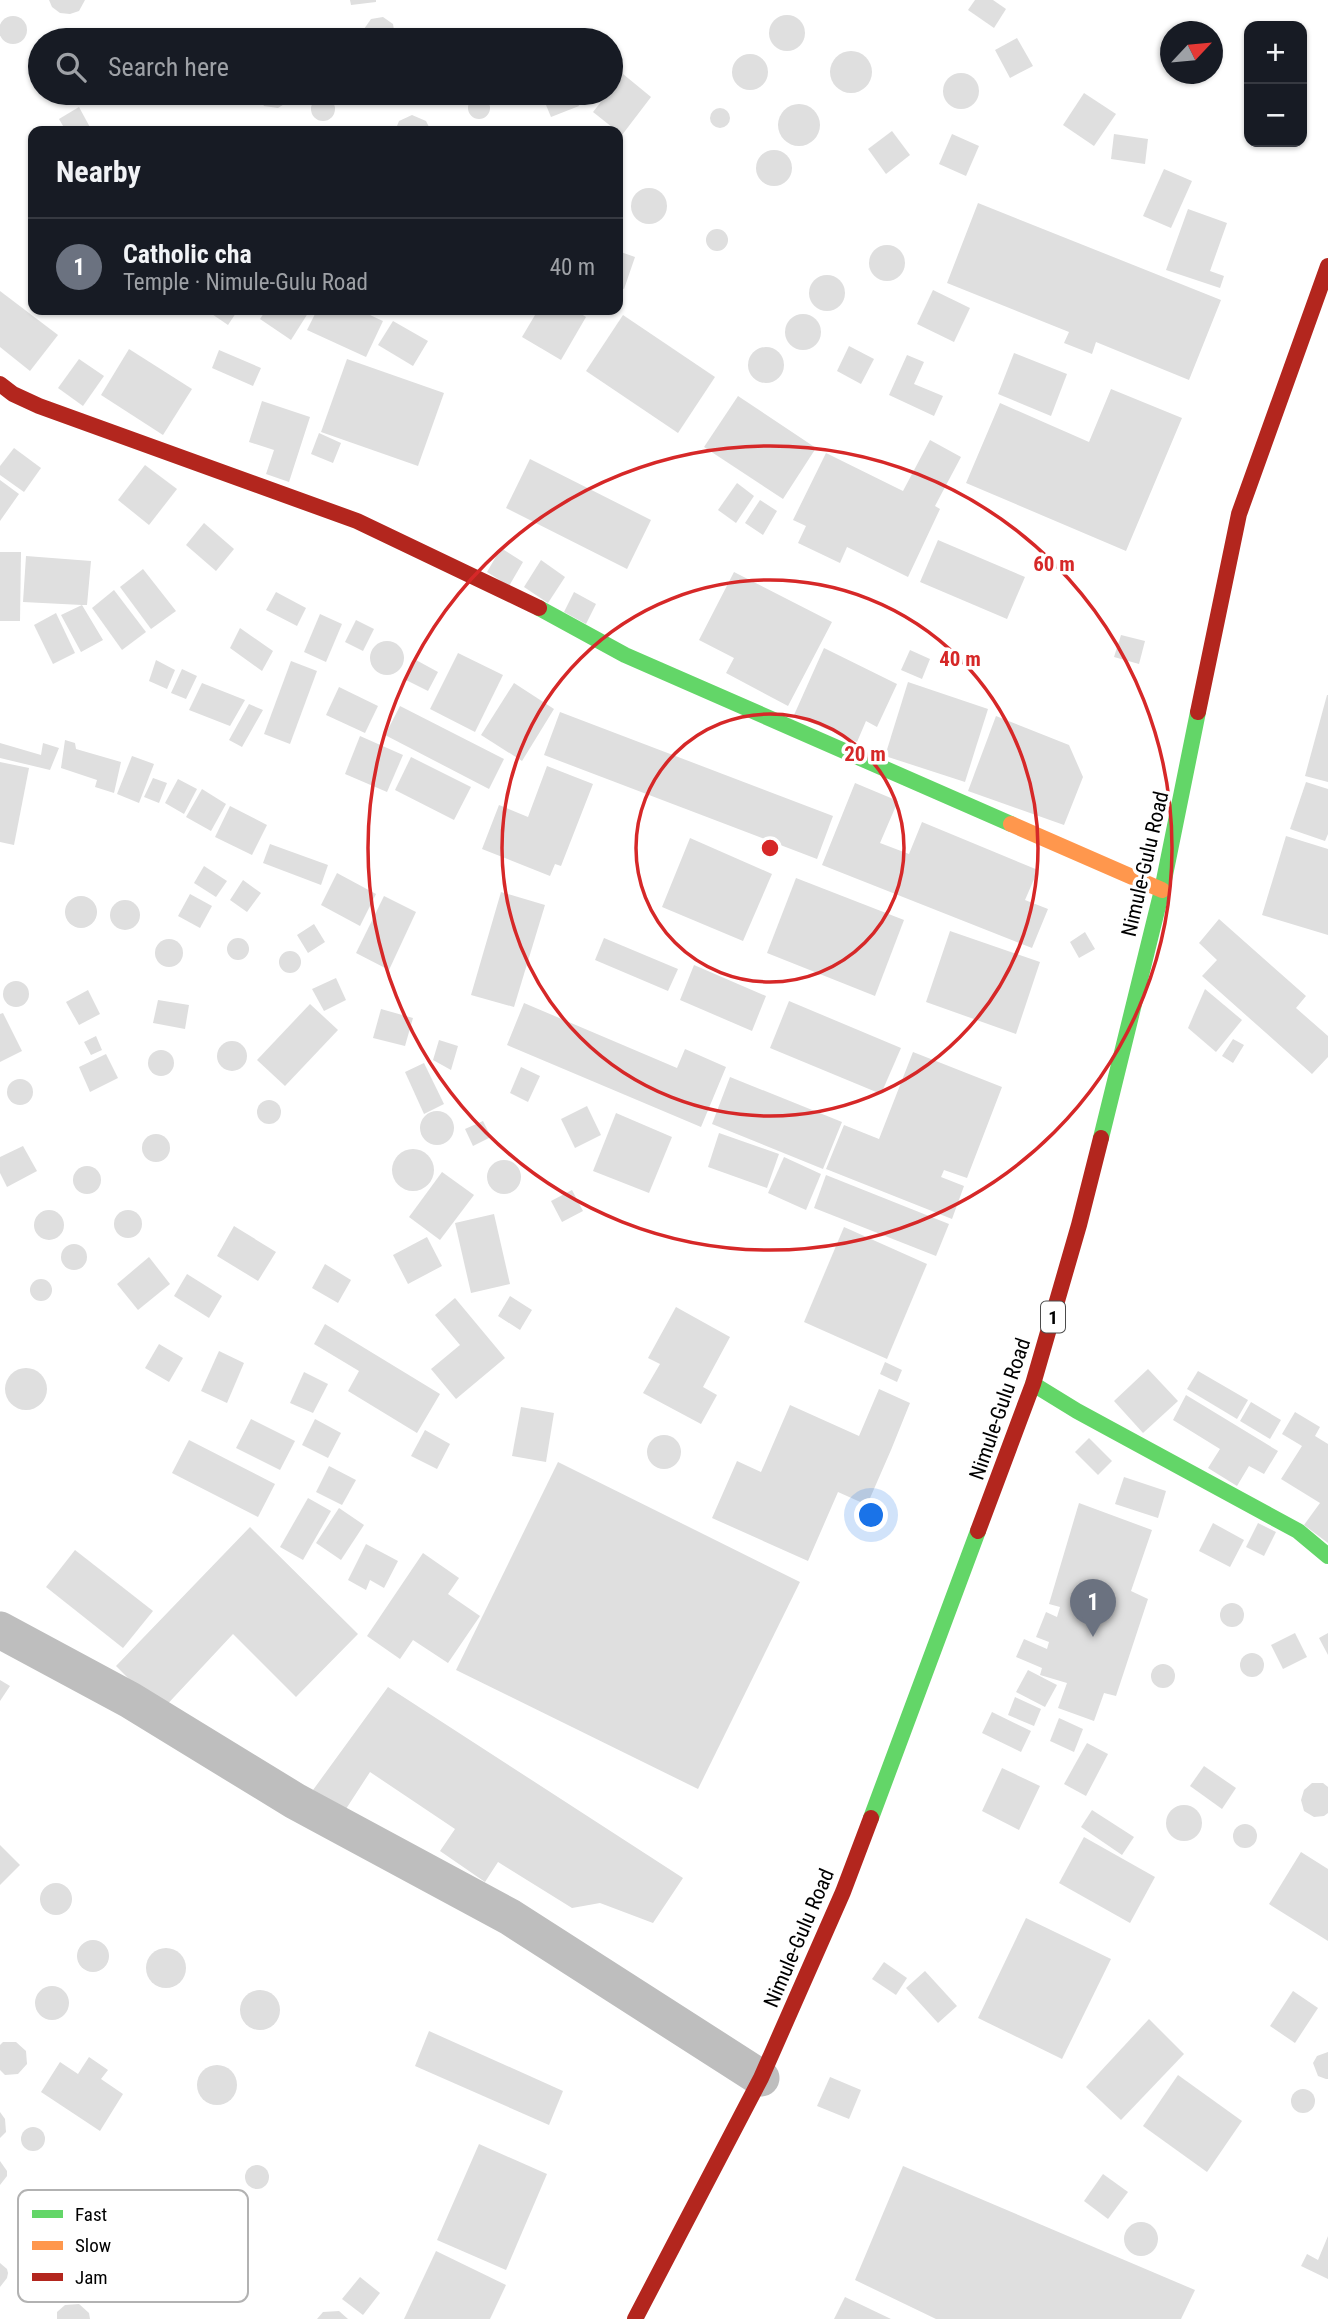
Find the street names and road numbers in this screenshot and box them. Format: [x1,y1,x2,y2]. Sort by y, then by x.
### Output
street label: Nimule-Gulu Road [1117,789,1173,939]
road number: 1 [1041,1302,1065,1332]
street label: Nimule-Gulu Road [965,1335,1035,1483]
street label: Nimule-Gulu Road [759,1865,839,2011]

